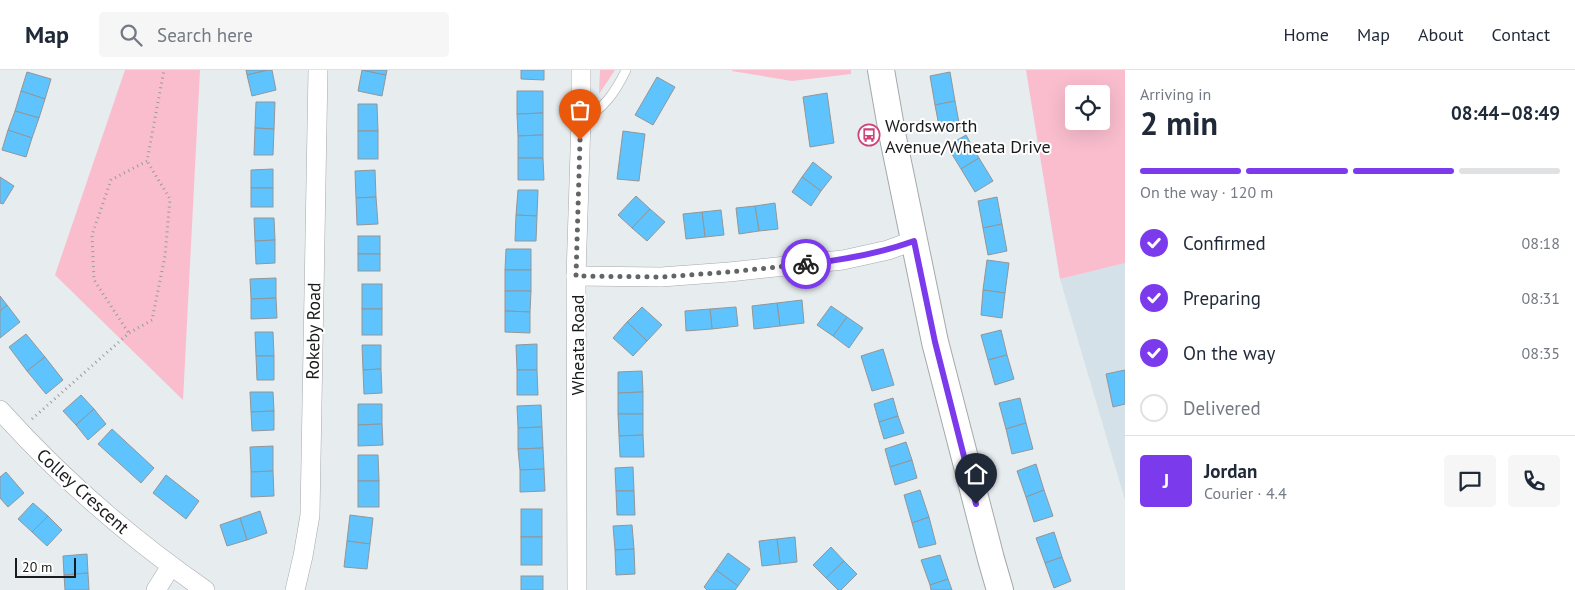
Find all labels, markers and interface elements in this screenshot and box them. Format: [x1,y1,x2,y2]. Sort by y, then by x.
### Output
search box [99,12,449,57]
text: Map [25,19,69,50]
icon: search [117,21,145,49]
text: Search here [157,23,253,47]
text: Home [1283,23,1329,46]
text: Map [1357,23,1390,46]
text: About [1418,23,1464,46]
text: Contact [1492,23,1550,46]
text: Arriving in [1140,84,1211,104]
map controls [1065,85,1110,130]
button: locate [1065,85,1110,130]
pin [559,89,601,140]
icon: bag [566,96,594,124]
text: 08:44–08:49 [1451,101,1560,125]
text: 2 min [1140,102,1218,144]
place label: Wordsworth Avenue/Wheata Drive [885,114,1051,158]
bus stop icon: Wordsworth Avenue/Wheata Drive [857,123,881,147]
text: On the way · 120 m [1140,182,1273,202]
icon: check [1140,229,1168,257]
text: Confirmed [1183,231,1266,255]
text: 08:18 [1522,233,1560,253]
courier [781,239,831,289]
icon: bike [792,250,820,278]
street label: Rokeby Road [301,282,325,380]
icon: check [1140,284,1168,312]
text: Preparing [1183,286,1261,310]
text: 08:31 [1522,288,1560,308]
street label: Wheata Road [566,295,589,395]
icon: check [1140,339,1168,367]
text: On the way [1183,341,1275,365]
text: 08:35 [1522,343,1560,363]
text: Delivered [1183,396,1261,420]
street label: Colley Crescent [32,443,134,539]
pin [955,453,997,504]
button: chat [1444,455,1496,507]
button: phone [1508,455,1560,507]
text: Jordan [1204,459,1257,483]
icon: home [962,460,990,488]
text: J [1163,469,1169,493]
text: Courier · 4.4 [1204,483,1287,503]
scale bar [15,555,76,578]
text: 20 m [22,558,52,576]

